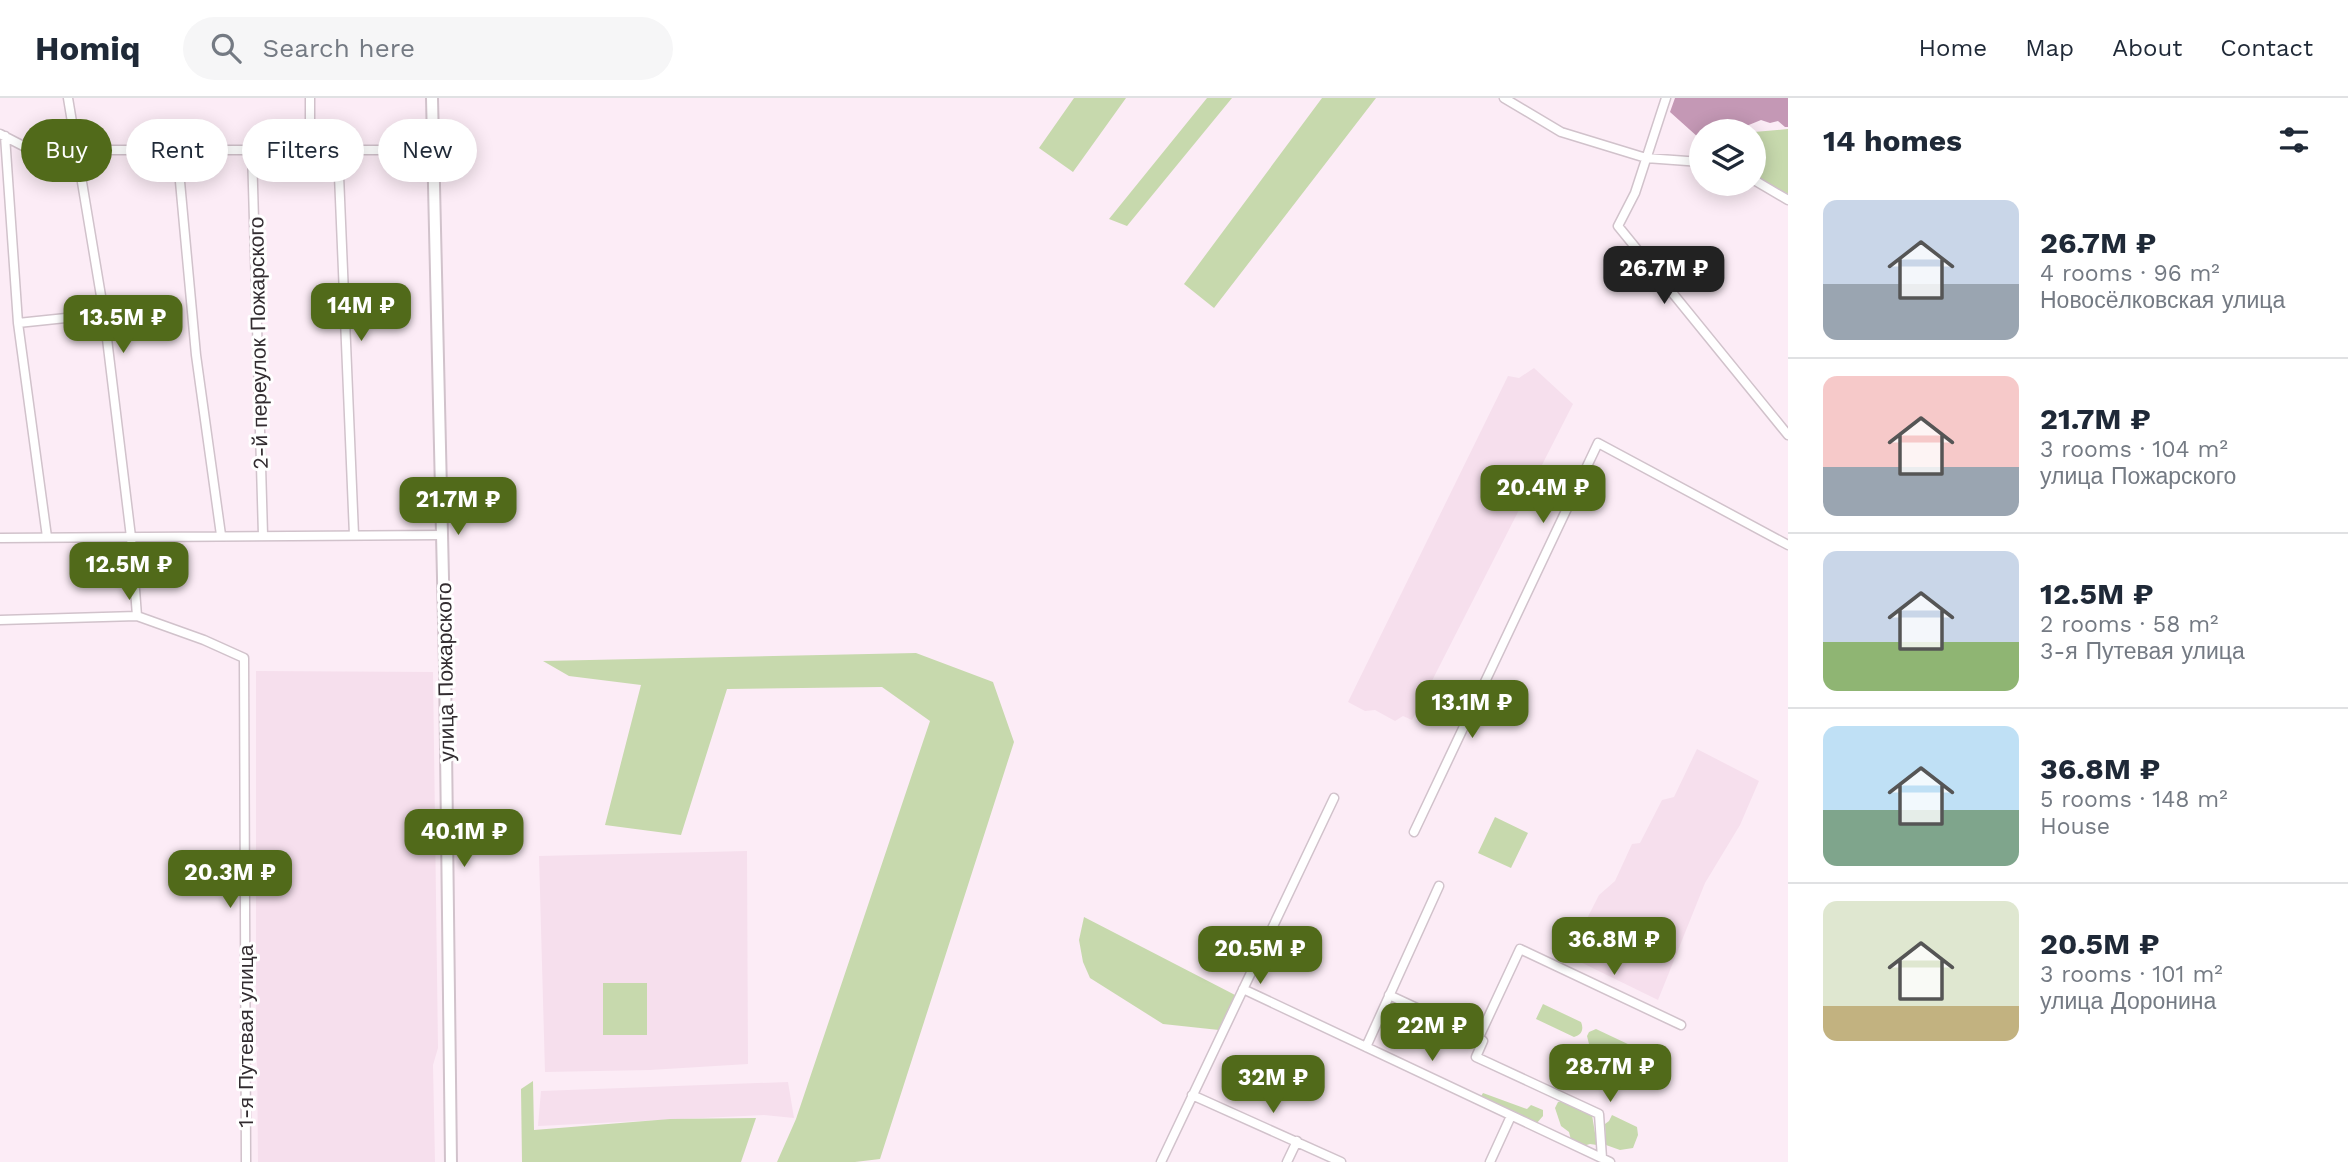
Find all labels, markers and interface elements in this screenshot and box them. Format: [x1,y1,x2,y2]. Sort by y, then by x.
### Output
search box [183,17,673,80]
text: Homiq [35,29,141,68]
icon: search [207,29,245,67]
text: Search here [263,33,415,63]
text: Home [1919,34,1987,62]
text: Map [2025,34,2074,62]
text: About [2112,34,2182,62]
text: Contact [2220,34,2313,62]
chip: Buy [21,119,112,182]
chip: Rent [126,119,228,182]
chip: Filters [242,119,364,182]
chip: New [378,119,477,182]
map controls [1689,119,1766,196]
button: layers [1689,119,1766,196]
icon: filters [2275,121,2313,159]
text: 14 homes [1823,123,1962,158]
street label: 2-й переулок Пожарского [243,217,273,469]
text: 26.7M ₽ [2040,225,2156,260]
icon: home [1879,228,1963,312]
pin: 26.7M ₽ [1599,246,1729,306]
text: 26.7M ₽ [1619,255,1709,282]
text: 4 rooms · 96 m² [2040,260,2220,287]
pin: 14M ₽ [312,284,410,343]
text: Новосёлковская улица [2040,287,2285,314]
text: 14M ₽ [327,292,395,319]
pin: 13.5M ₽ [58,296,188,355]
text: 13.5M ₽ [80,304,166,331]
text: 21.7M ₽ [2040,401,2151,436]
icon: home [1879,404,1963,488]
text: 3 rooms · 104 m² [2040,436,2228,463]
text: улица Пожарского [2040,463,2236,490]
pin: 20.4M ₽ [1478,466,1608,525]
text: 20.4M ₽ [1496,474,1590,501]
pin: 21.7M ₽ [393,478,523,537]
text: 21.7M ₽ [415,486,501,513]
pin: 12.5M ₽ [64,542,194,602]
text: 12.5M ₽ [85,551,173,578]
text: 12.5M ₽ [2040,576,2154,611]
icon: home [1879,579,1963,663]
street label: улица Пожарского [431,582,459,762]
text: 2 rooms · 58 m² [2040,611,2219,638]
text: 3-я Путевая улица [2040,638,2245,665]
pin: 13.1M ₽ [1407,680,1537,740]
text: 13.1M ₽ [1431,689,1513,716]
text: 36.8M ₽ [2040,751,2160,786]
icon: home [1879,754,1963,838]
text: 5 rooms · 148 m² [2040,786,2228,813]
pin: 40.1M ₽ [399,810,529,869]
text: House [2040,813,2110,840]
text: 40.1M ₽ [420,818,508,845]
pin: 20.3M ₽ [165,850,295,910]
text: 20.3M ₽ [184,859,276,886]
pin: 36.8M ₽ [1549,918,1679,977]
pin: 20.5M ₽ [1195,926,1325,986]
text: 36.8M ₽ [1568,926,1660,953]
text: 20.5M ₽ [2040,926,2160,961]
icon: home [1879,929,1963,1013]
text: 20.5M ₽ [1214,935,1306,962]
street label: 1-я Путевая улица [233,944,258,1127]
text: 3 rooms · 101 m² [2040,961,2223,988]
text: улица Доронина [2040,988,2216,1015]
pin: 22M ₽ [1383,1004,1481,1063]
text: 22M ₽ [1397,1012,1467,1039]
pin: 28.7M ₽ [1545,1044,1675,1104]
text: 28.7M ₽ [1565,1053,1655,1080]
pin: 32M ₽ [1224,1056,1322,1115]
text: 32M ₽ [1238,1064,1308,1091]

